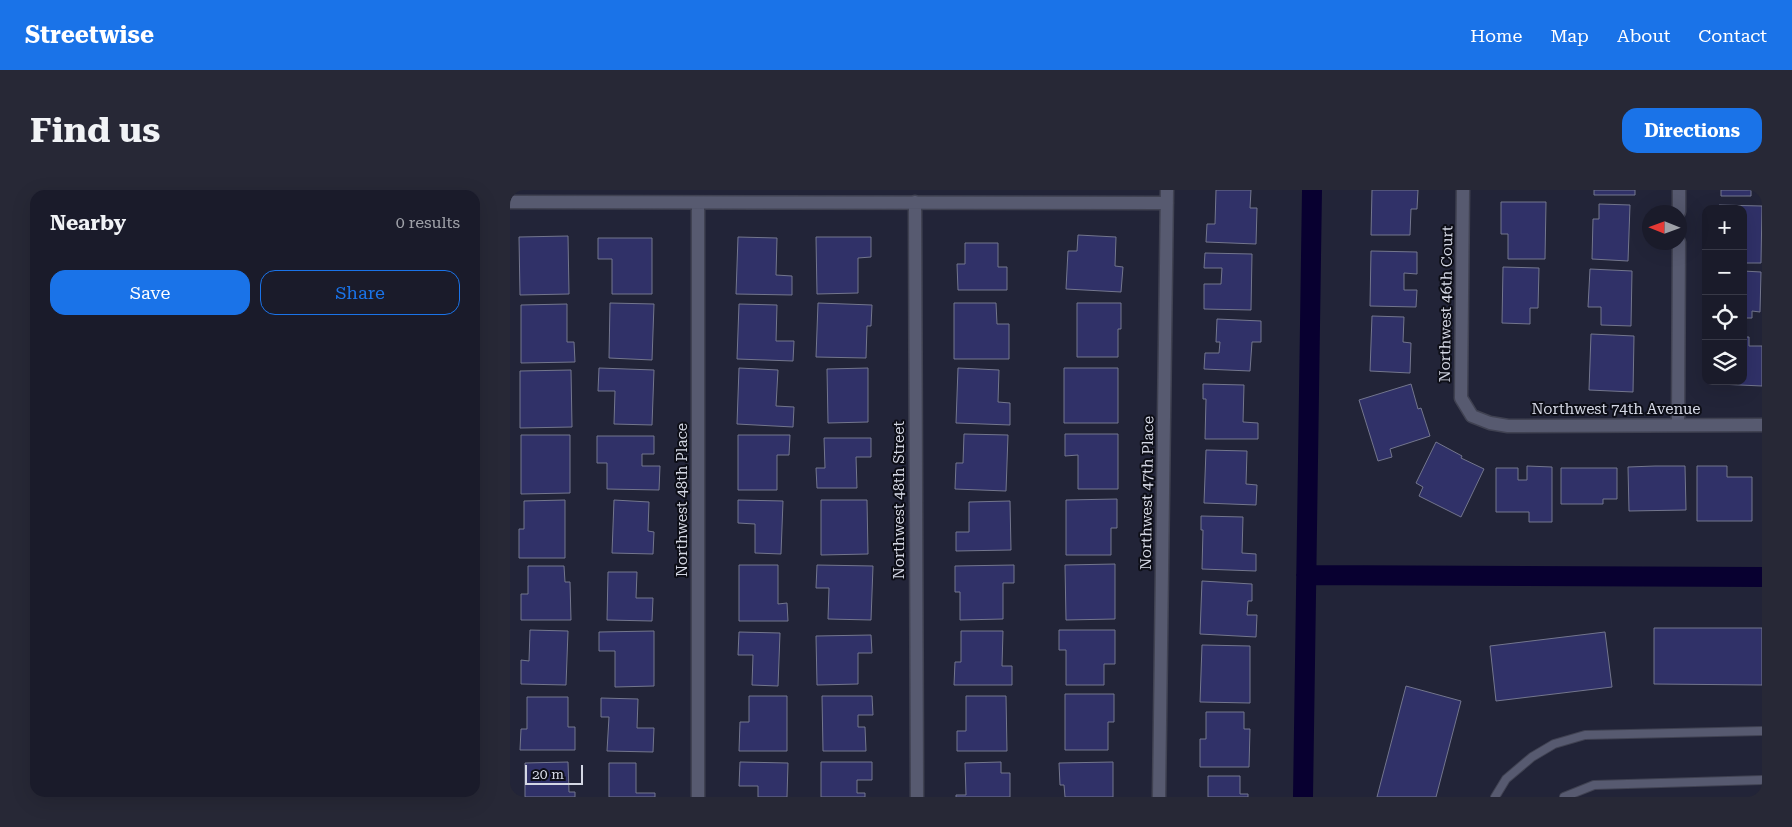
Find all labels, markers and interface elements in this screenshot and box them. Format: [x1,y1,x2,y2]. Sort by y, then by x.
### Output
text: Streetwise [25,21,154,49]
text: Home [1470,25,1522,46]
text: Map [1550,25,1589,46]
text: About [1617,25,1670,46]
text: Contact [1698,25,1767,46]
button: Directions [1622,108,1762,153]
text: Find us [30,110,160,151]
north arrow [1642,205,1687,250]
map controls [1702,205,1747,385]
button: + [1702,205,1747,250]
text: Nearby [50,211,126,235]
text: 0 results [396,213,460,232]
street label: Northwest 46th Court [1436,225,1456,383]
button: − [1702,250,1747,295]
button: Save [50,270,250,315]
button: Share [260,270,460,315]
button: locate [1702,295,1747,340]
button: layers [1702,340,1747,385]
street label: Northwest 74th Avenue [1531,400,1701,418]
street label: Northwest 47th Place [1137,416,1157,570]
street label: Northwest 48th Street [890,420,908,579]
street label: Northwest 48th Place [673,423,691,577]
scale bar [525,762,582,785]
text: 20 m [532,766,564,782]

